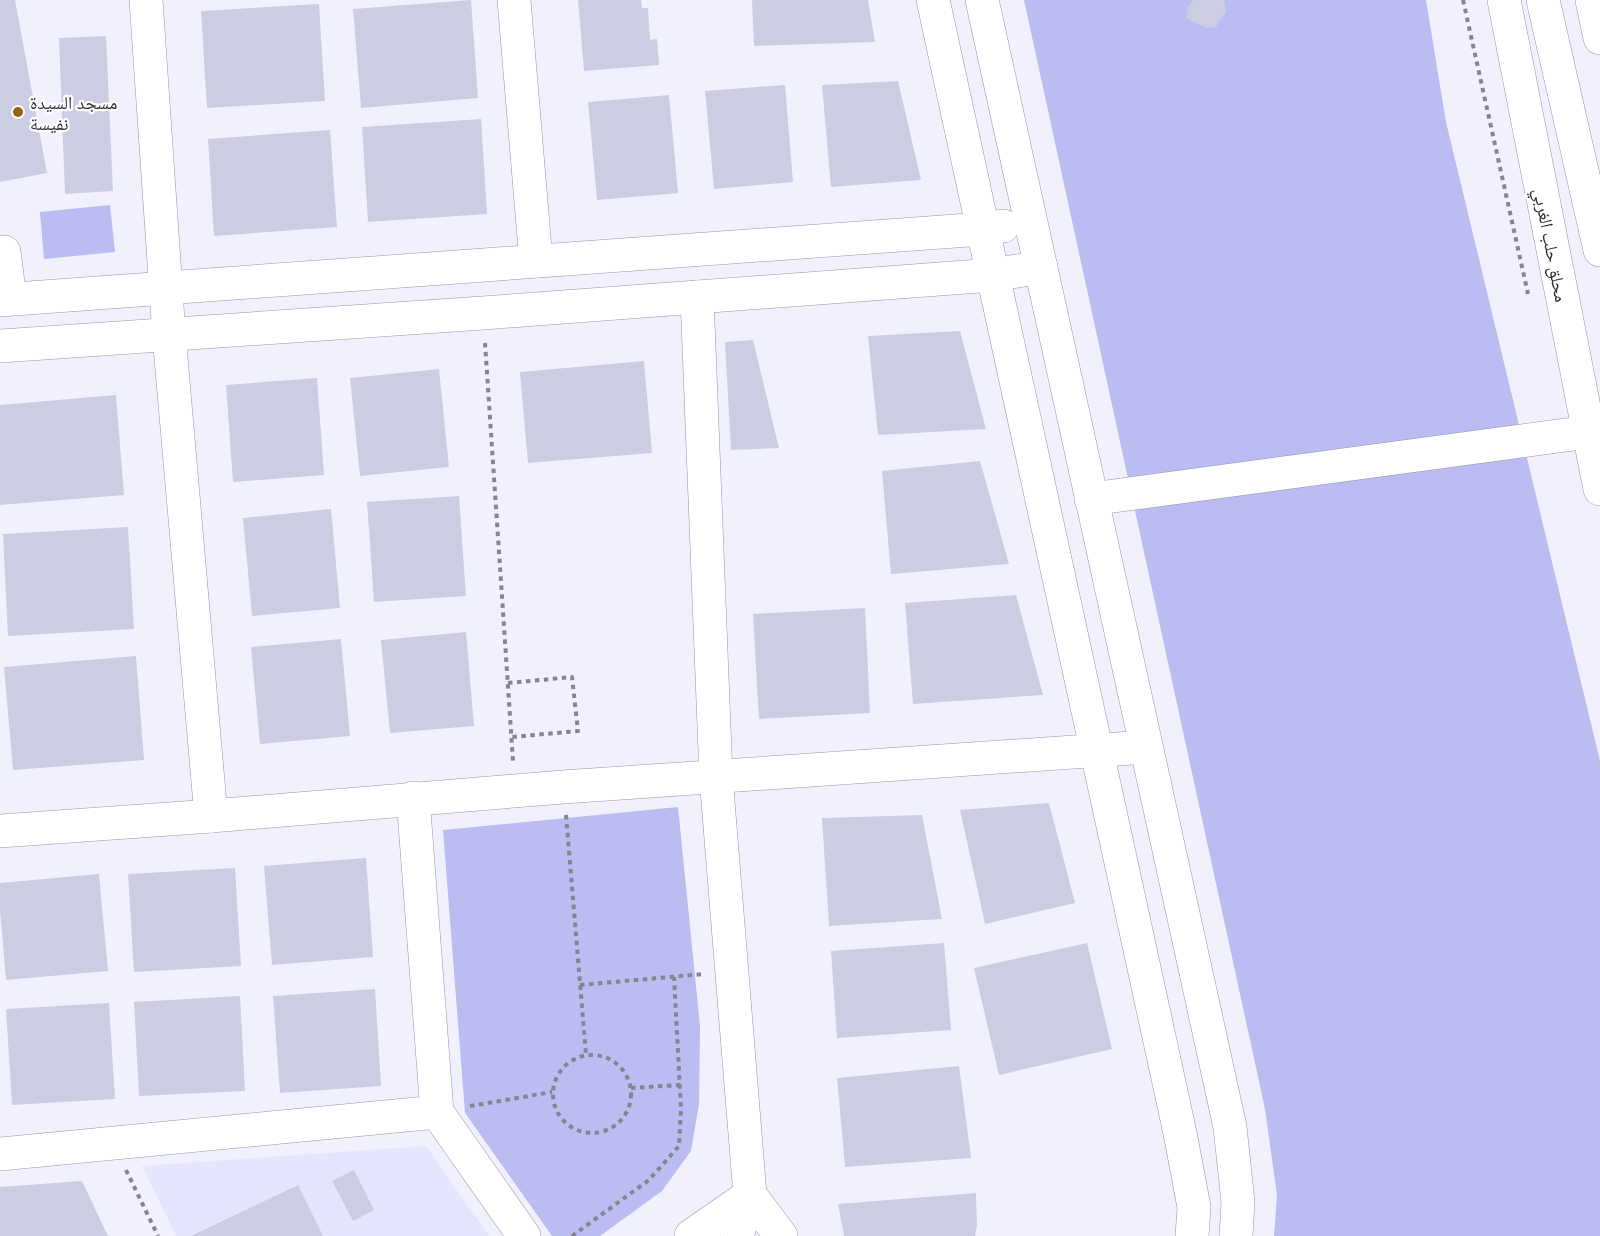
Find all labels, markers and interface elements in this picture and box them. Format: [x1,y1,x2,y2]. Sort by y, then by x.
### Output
place label: مسجد السيدة نفيسة [30,92,118,134]
marker: مسجد السيدة نفيسة [11,105,25,119]
street label: محلق حلب الغربي [1525,186,1572,305]

